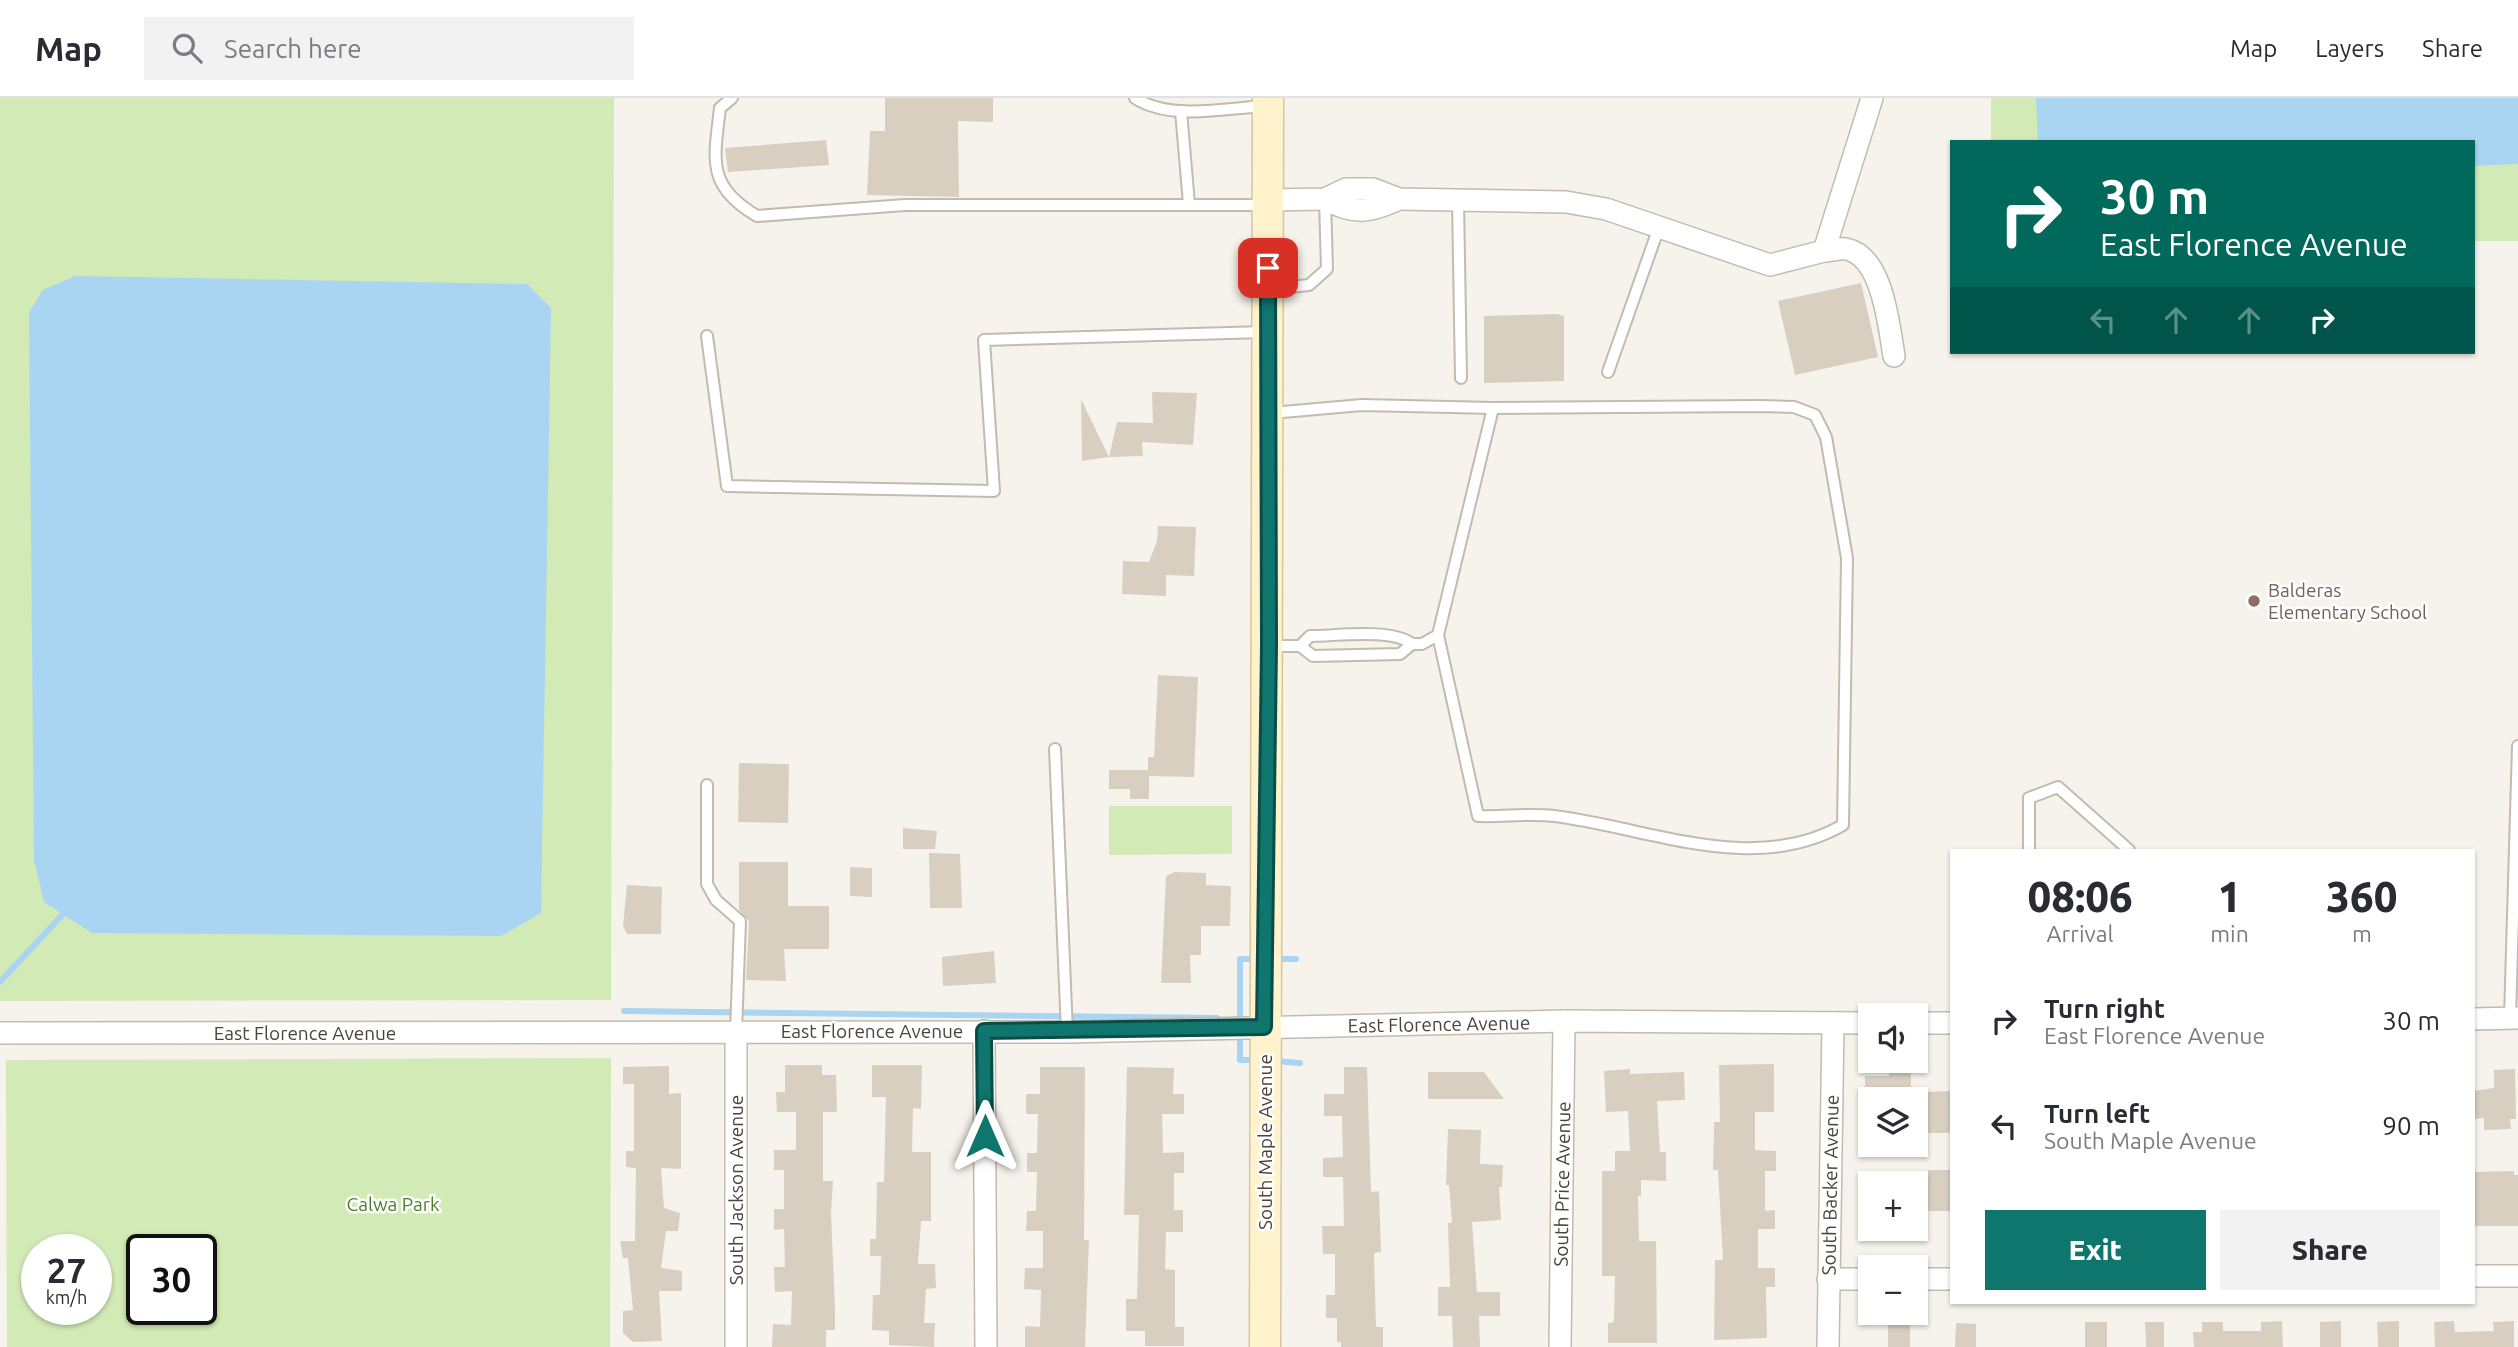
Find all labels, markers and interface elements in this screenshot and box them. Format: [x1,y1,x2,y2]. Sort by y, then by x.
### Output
search box [144,17,634,80]
icon: search [168,29,206,67]
text: Map [35,30,102,67]
text: Search here [224,34,362,63]
text: Map [2230,35,2277,62]
text: Layers [2315,35,2384,62]
text: Share [2422,35,2483,62]
icon: right [1985,168,2076,259]
text: 30 m [2100,168,2209,223]
text: East Florence Avenue [2100,226,2408,262]
pin [1238,238,1298,298]
icon: arrive [1249,249,1287,287]
icon: left [2084,301,2122,339]
icon: ahead [2157,301,2195,339]
icon: ahead [2230,301,2268,339]
icon: right [2303,301,2341,339]
place label: Balderas Elementary School [2268,579,2427,623]
marker: Balderas Elementary School [2246,593,2262,609]
text: 08:06 [2028,873,2133,920]
text: 1 [2218,873,2241,920]
text: 360 [2326,873,2397,920]
text: Arrival [2047,921,2114,946]
text: min [2210,921,2249,946]
text: m [2352,921,2372,946]
text: Turn right [2044,994,2165,1023]
icon: right [1985,1002,2023,1040]
map controls [1858,1003,1928,1325]
button: sound [1858,1003,1928,1073]
text: 30 m [2382,1006,2440,1035]
street label: East Florence Avenue [1347,1011,1531,1037]
street label: East Florence Avenue [781,1020,963,1042]
street label: East Florence Avenue [214,1022,396,1044]
text: East Florence Avenue [2044,1023,2265,1048]
street label: South Maple Avenue [1254,1054,1276,1230]
button: layers [1858,1087,1928,1157]
street label: South Jackson Avenue [725,1095,747,1285]
street label: South Backer Avenue [1817,1095,1843,1275]
position arrow [948,1099,1022,1173]
text: Turn left [2044,1099,2150,1128]
street label: South Price Avenue [1550,1101,1574,1267]
icon: left [1985,1107,2023,1145]
text: 90 m [2382,1111,2440,1140]
text: South Maple Avenue [2044,1128,2257,1153]
button: + [1858,1171,1928,1241]
park label: Calwa Park [347,1193,440,1215]
button: Exit [1985,1210,2206,1290]
button: Share [2220,1210,2440,1290]
speed limit sign: 30 [126,1234,217,1325]
text: 27 [47,1250,86,1290]
button: − [1858,1255,1928,1325]
text: km/h [46,1287,87,1307]

